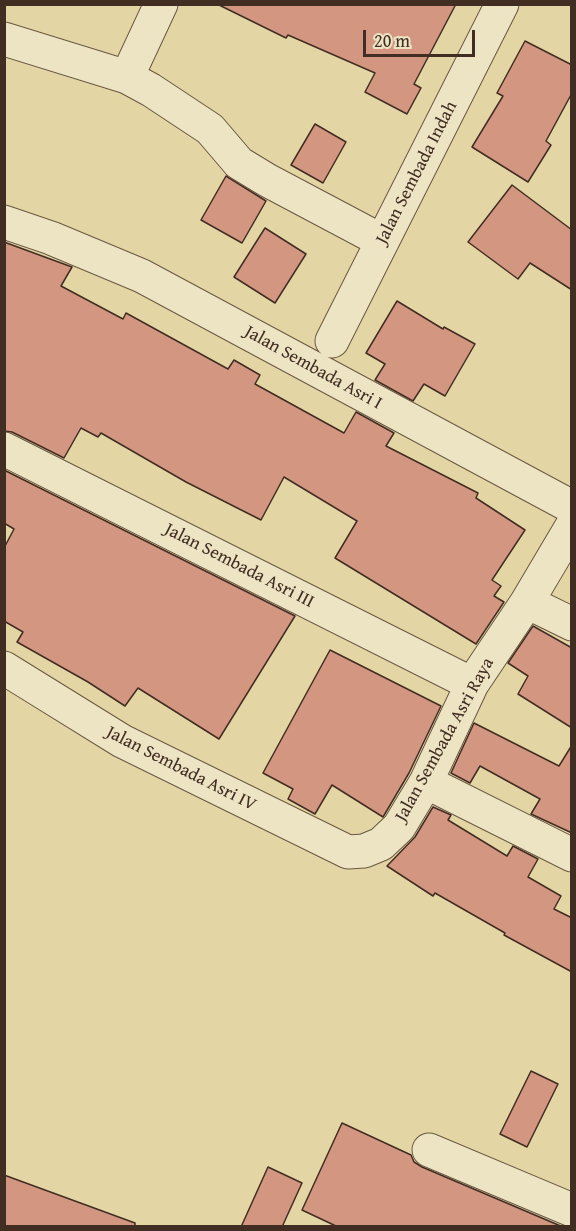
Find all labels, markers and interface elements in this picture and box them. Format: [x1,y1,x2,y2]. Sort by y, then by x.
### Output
scale bar [366,18,478,56]
text: 20 m [374,27,410,54]
street label: Jalan Sembada Indah [372,98,462,248]
street label: Jalan Sembada Asri I [241,321,385,415]
street label: Jalan Sembada Asri III [161,519,317,613]
street label: Jalan Sembada Asri Raya [391,654,499,826]
street label: Jalan Sembada Asri IV [102,722,260,816]

